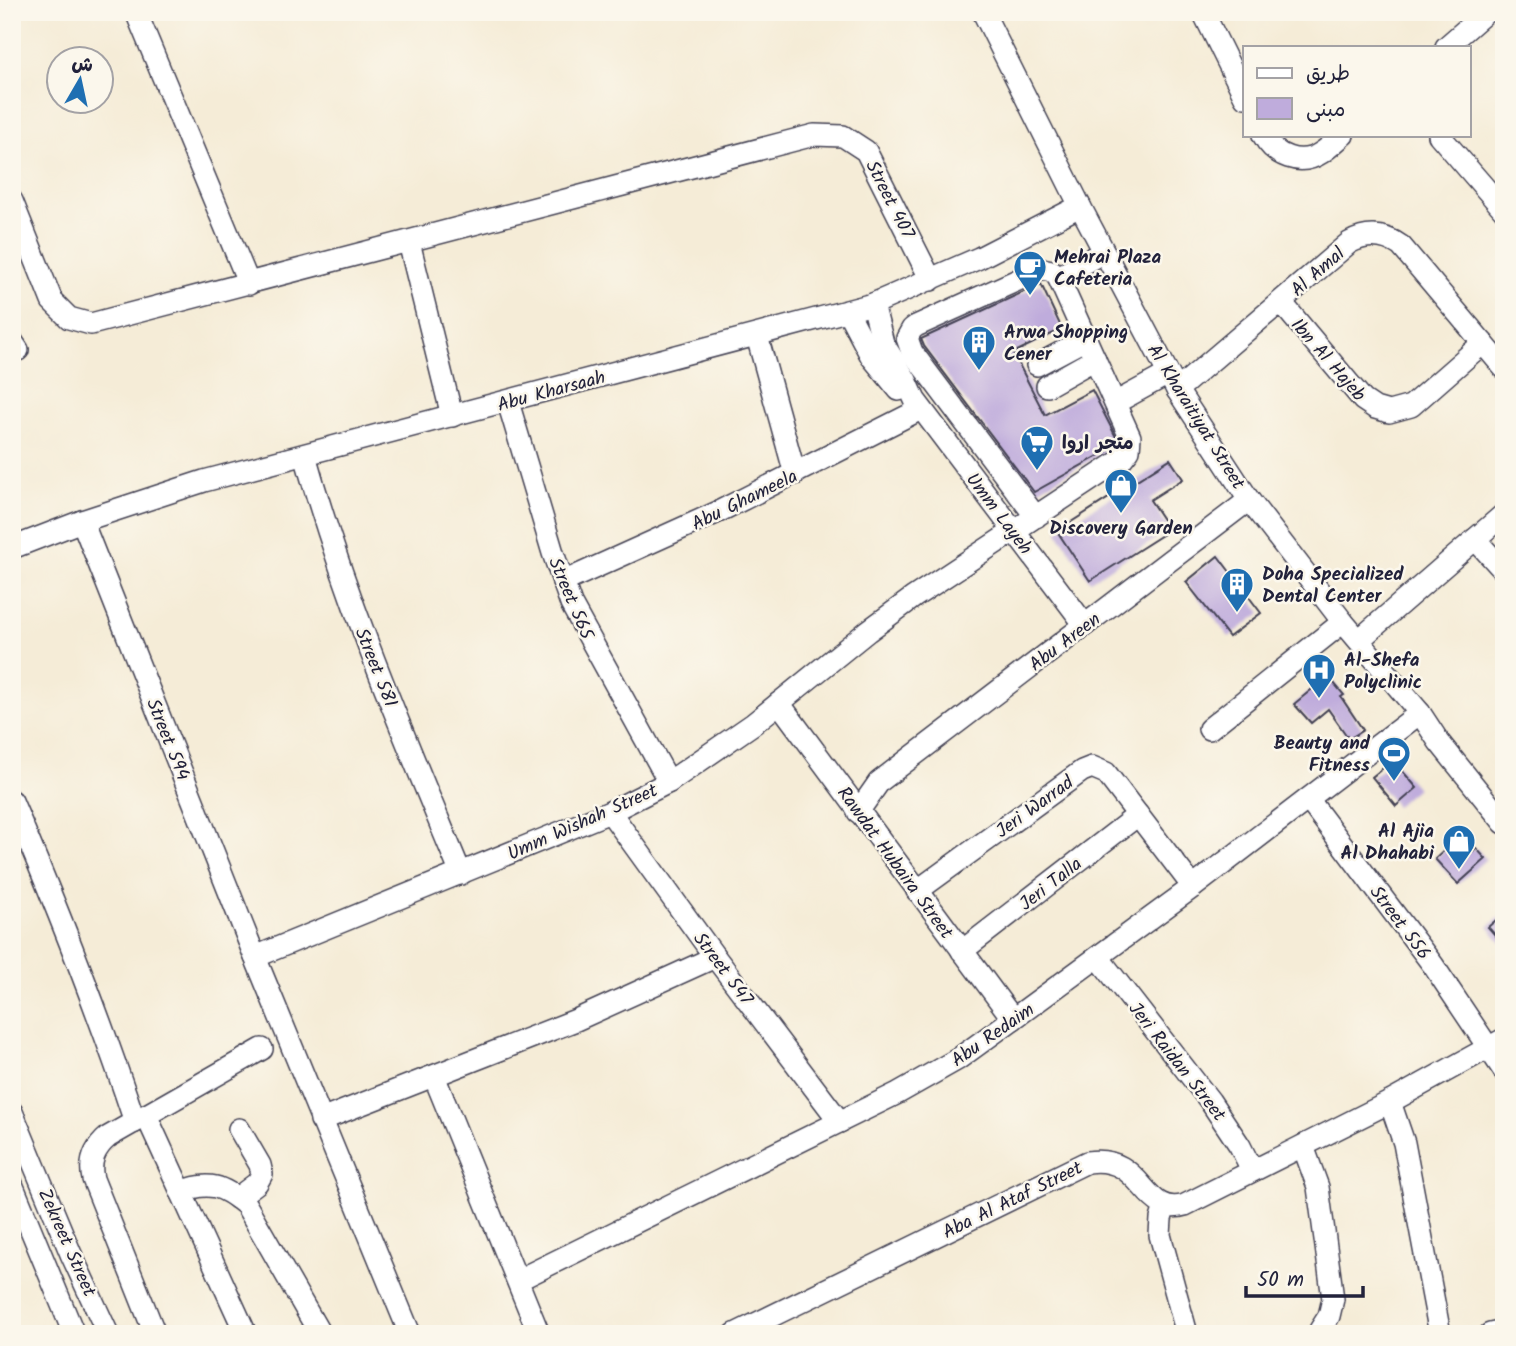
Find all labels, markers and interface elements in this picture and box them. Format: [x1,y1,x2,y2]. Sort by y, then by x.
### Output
north arrow [46,46,116,116]
legend [1243,46,1470,136]
text: ش [70,49,95,82]
text: طريق [1306,58,1350,91]
text: مبنى [1306,94,1345,127]
street label: Street 407 [857,155,922,245]
street label: Al Amal [1284,240,1353,305]
place label: Mehrai Plaza Cafeteria [1054,243,1161,295]
cafe icon: Mehrai Plaza Cafeteria [1011,248,1049,297]
street label: Ibn Al Hajeb [1283,312,1372,409]
place label: Arwa Shopping Cener [1004,318,1128,370]
building icon: Arwa Shopping Cener [960,323,998,372]
street label: Al Kharaitiyat Street [1138,338,1253,496]
street label: Abu Kharsaah [494,363,609,421]
supermarket icon: متجر اروا [1018,423,1056,472]
place label: متجر اروا [1062,429,1134,459]
street label: Abu Ghameela [687,462,803,539]
shop icon: Discovery Garden [1102,466,1140,515]
street label: Umm Layeh [957,467,1039,562]
place label: Discovery Garden [1049,514,1193,544]
street label: Street 565 [539,553,602,646]
place label: Doha Specialized Dental Center [1262,560,1404,612]
building icon: Doha Specialized Dental Center [1218,565,1256,614]
street label: Abu Areen [1023,606,1108,680]
street label: Street 581 [346,623,405,712]
place label: Al-Shefa Polyclinic [1344,646,1422,698]
hospital icon: Al-Shefa Polyclinic [1300,651,1338,700]
street label: Street 594 [137,694,197,785]
place label: Beauty and Fitness [1274,729,1371,781]
sports icon: Beauty and Fitness [1375,734,1413,783]
street label: Jeri Warrad [990,769,1081,846]
street label: Umm Wishah Street [503,776,663,869]
street label: Rawdat Hubaira Street [829,781,961,946]
place label: Al Ajia Al Dhahabi [1341,817,1435,869]
shop icon: Al Ajia Al Dhahabi [1440,822,1478,871]
street label: Jeri Talla [1013,850,1089,919]
street label: Street 556 [1361,880,1437,967]
street label: Street 547 [685,926,761,1013]
street label: Abu Redaim [945,996,1041,1075]
street label: Jeri Raidan Street [1120,996,1233,1129]
street label: Aba Al Ataf Street [938,1154,1089,1248]
street label: Zekreet Street [29,1184,104,1302]
scale bar [1246,1255,1364,1299]
text: 50 m [1257,1264,1304,1297]

